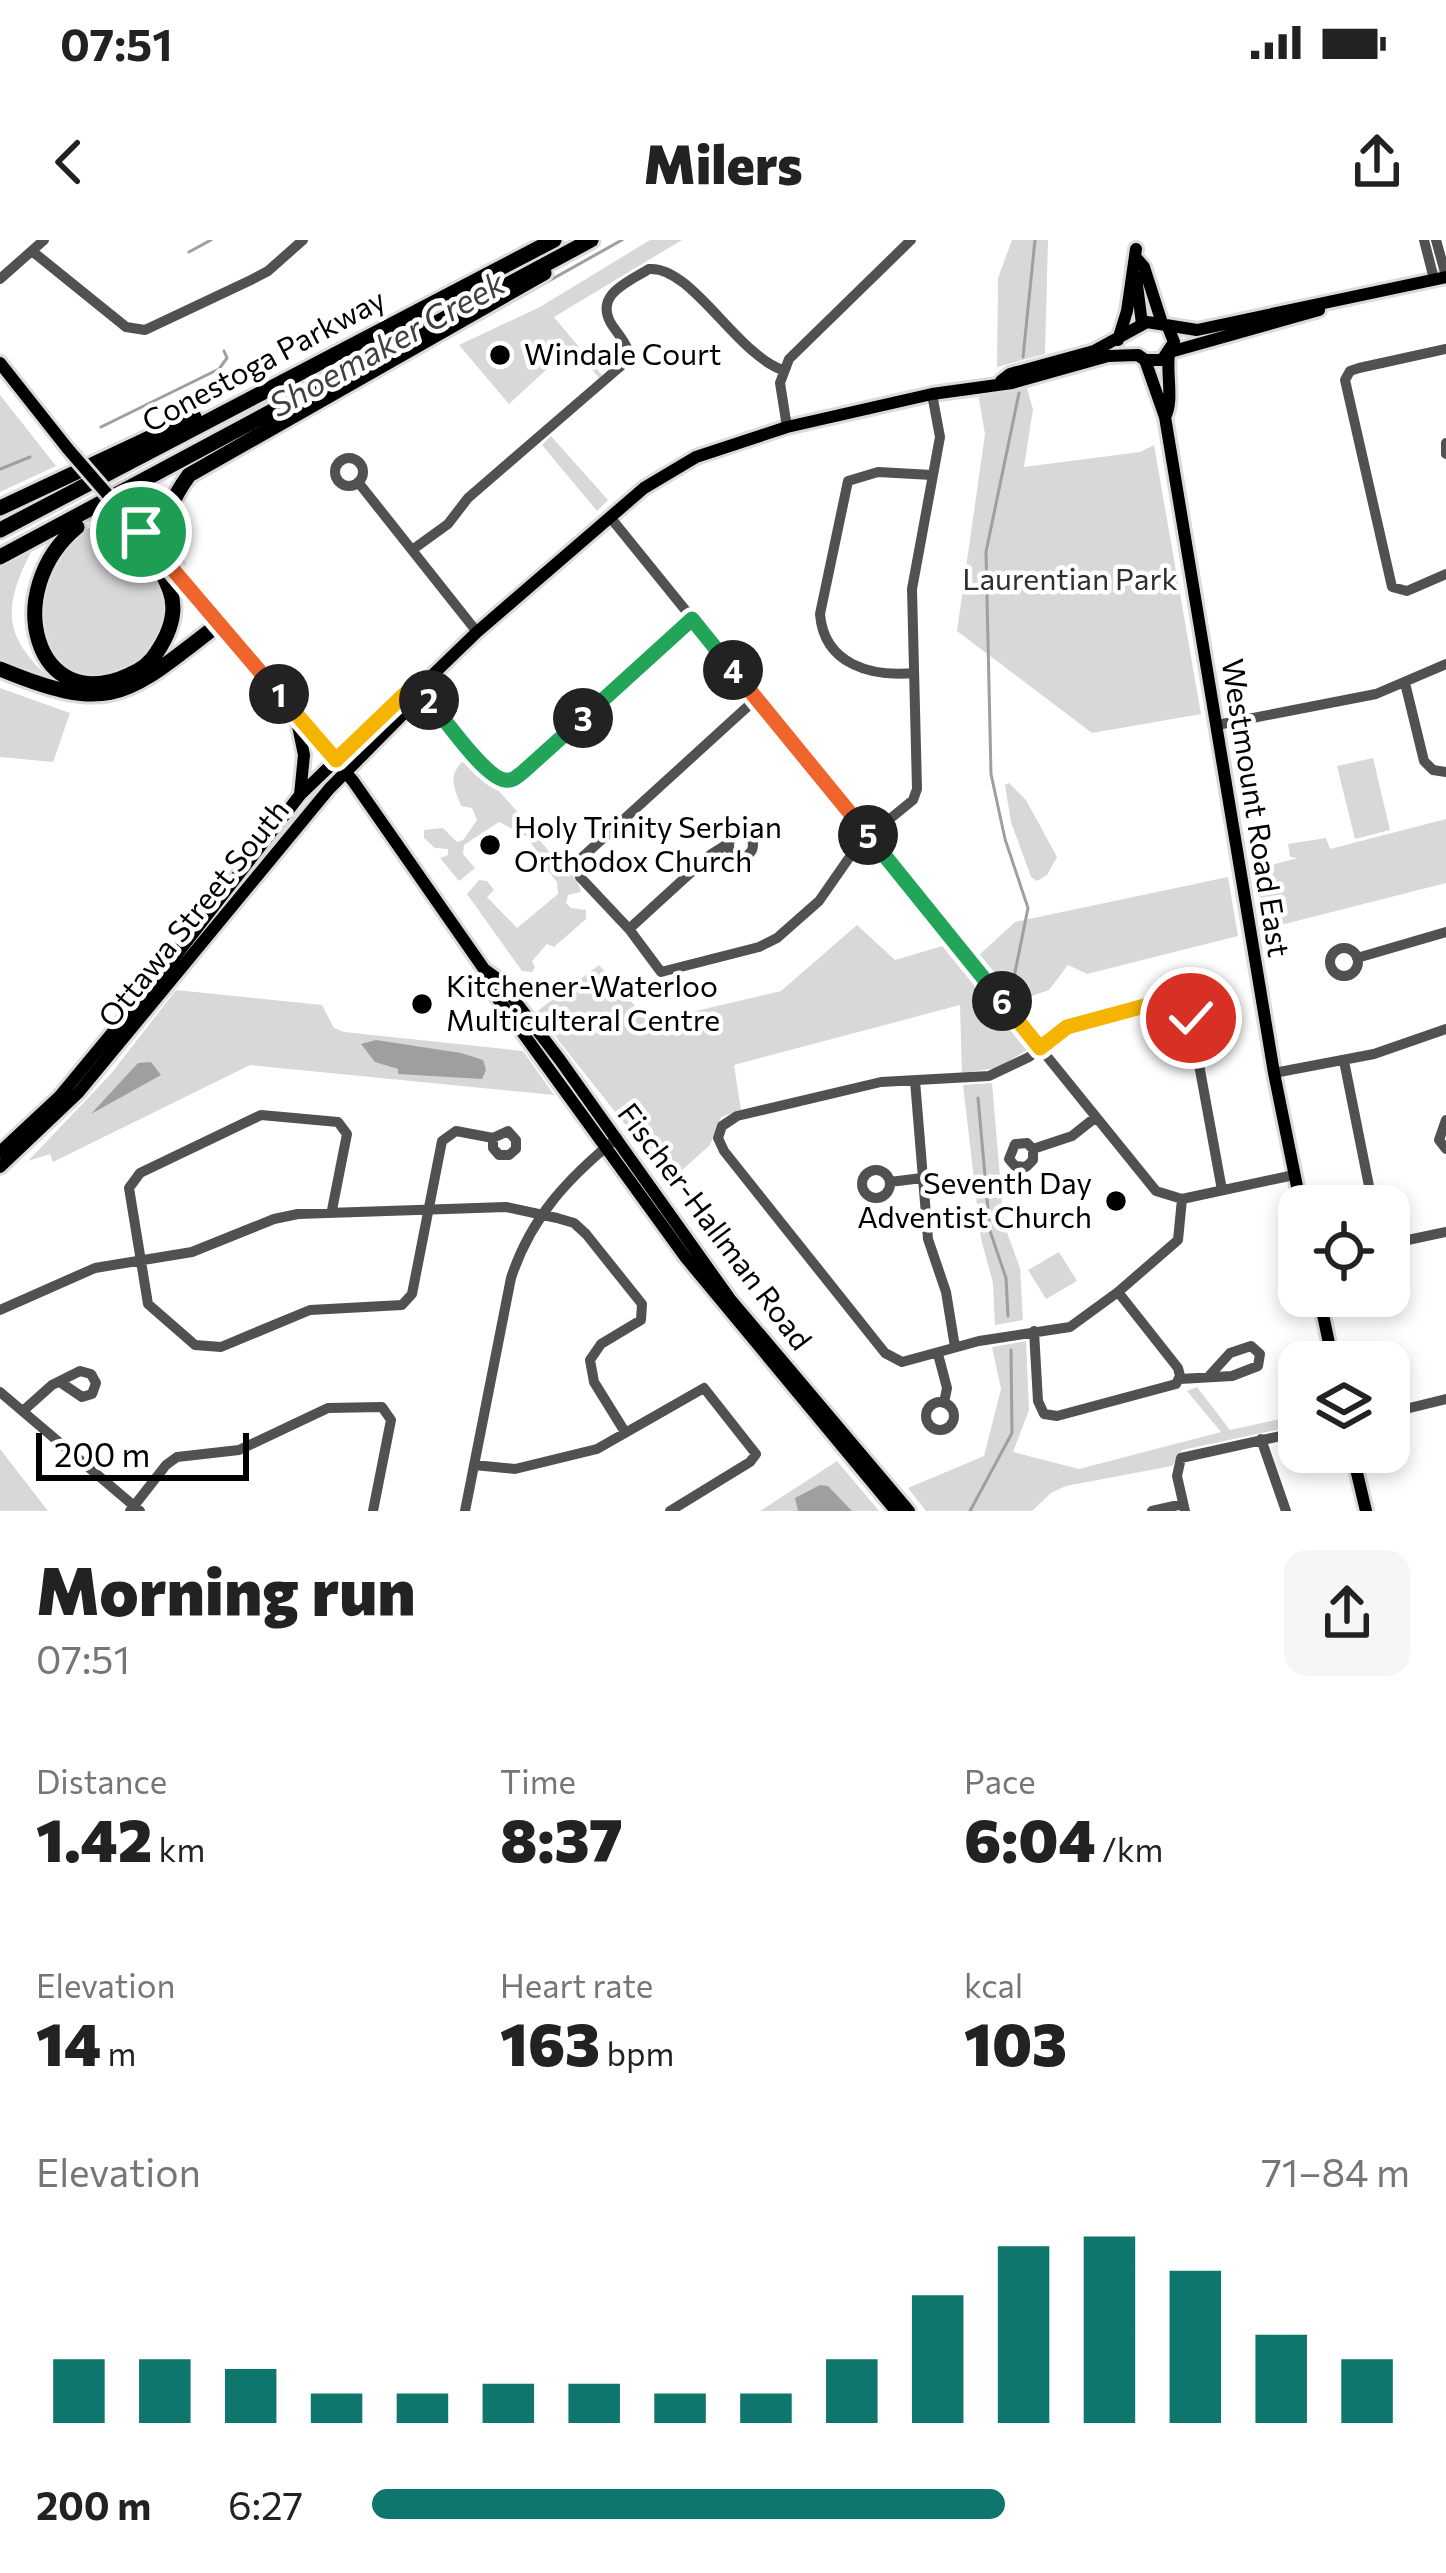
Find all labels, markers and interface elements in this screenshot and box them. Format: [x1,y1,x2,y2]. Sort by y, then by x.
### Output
text: 07:51 [60,15,173,70]
icon: back [36,129,102,195]
text: Milers [643,129,803,195]
icon: share [1344,129,1410,195]
water label: Shoemaker Creek [261,260,512,424]
street label: Conestoga Parkway [135,279,391,438]
place label: Windale Court [524,334,721,371]
marker: Windale Court [487,342,513,368]
pin [90,481,192,583]
icon: arrive [108,499,174,565]
park label: Laurentian Park [962,559,1178,596]
pin: 4 [703,640,763,700]
text: 4 [723,649,743,690]
street label: Westmount Road East [1216,656,1299,959]
pin: 1 [249,664,309,724]
pin: 2 [399,670,459,730]
text: 1 [272,673,286,714]
text: 2 [420,679,438,720]
pin: 3 [553,688,613,748]
text: 3 [573,697,593,738]
street label: Ottawa Street South [89,791,295,1034]
pin: 5 [838,805,898,865]
place label: Holy Trinity Serbian Orthodox Church [514,807,782,878]
text: 5 [858,814,878,855]
marker: Holy Trinity Serbian Orthodox Church [477,832,503,858]
place label: Kitchener-Waterloo Multiculteral Centre [446,966,720,1037]
pin [1140,967,1242,1069]
pin: 6 [972,971,1032,1031]
text: 6 [992,980,1012,1021]
icon: check [1158,985,1224,1051]
marker: Kitchener-Waterloo Multiculteral Centre [409,991,435,1017]
street label: Fischer-Hallman Road [611,1095,821,1356]
place label: Seventh Day Adventist Church [857,1163,1092,1234]
map controls [1278,1185,1410,1473]
button: locate [1278,1185,1410,1317]
marker: Seventh Day Adventist Church [1103,1188,1129,1214]
button: layers [1278,1341,1410,1473]
scale bar [36,1427,249,1480]
text: 200 m [54,1433,150,1474]
text: Morning run [36,1548,416,1629]
button: share [1284,1550,1410,1676]
text: 07:51 [36,1634,130,1682]
text: Distance [36,1760,167,1801]
text: Time [500,1760,576,1801]
text: Pace [964,1760,1036,1801]
text: 1.42 [36,1801,152,1874]
text: 8:37 [500,1801,623,1874]
text: 6:04 [964,1801,1096,1874]
text: km [152,1828,205,1869]
text: /km [1096,1828,1163,1869]
text: Elevation [36,1964,175,2005]
text: Heart rate [500,1964,653,2005]
text: kcal [964,1964,1023,2005]
text: 14 [36,2005,101,2078]
text: 163 [500,2005,600,2078]
text: 103 [964,2005,1067,2078]
text: m [101,2032,136,2073]
text: bpm [600,2032,674,2073]
text: Elevation [36,2147,201,2195]
text: 71–84 m [1261,2147,1410,2195]
text: 200 m [36,2480,151,2528]
text: 6:27 [228,2480,303,2528]

